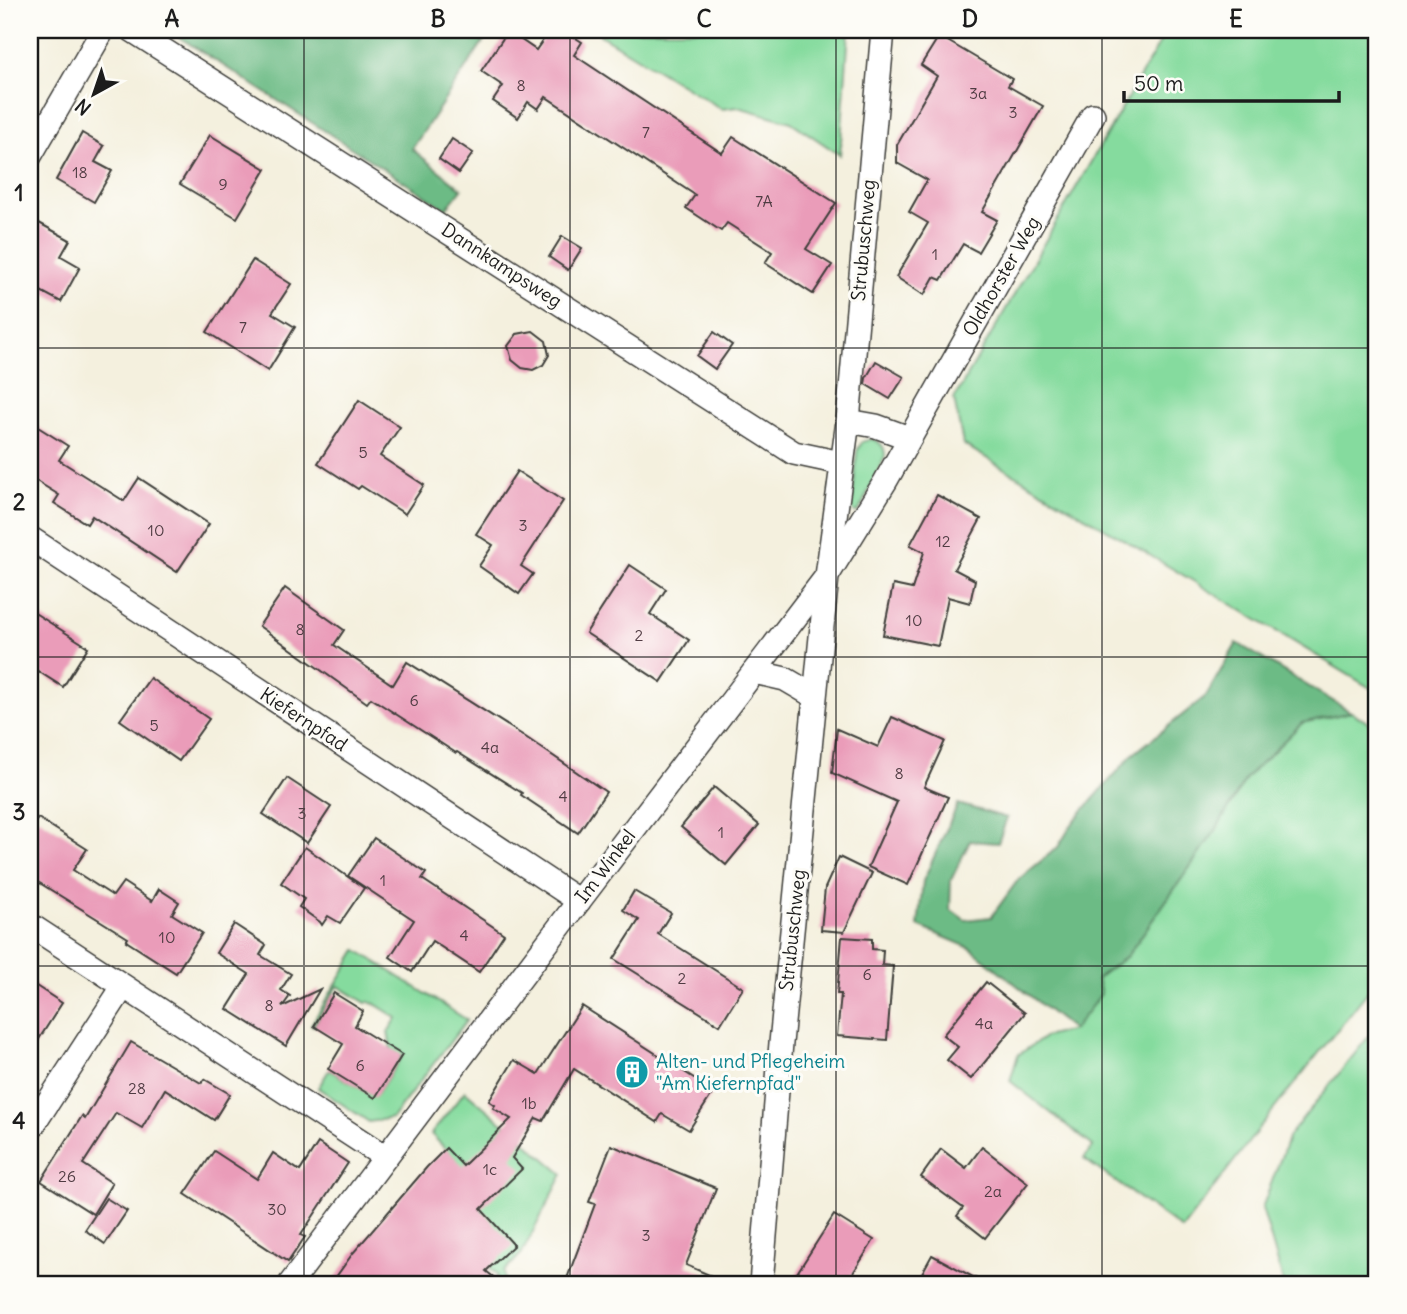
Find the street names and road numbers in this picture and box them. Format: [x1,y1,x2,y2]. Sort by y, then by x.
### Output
street label: Strubuschweg [846,178,880,302]
street label: Oldhorster Weg [957,212,1045,340]
street label: Dannkampsweg [437,217,567,313]
street label: Kiefernpfad [256,682,352,756]
street label: Im Winkel [570,824,640,908]
street label: Strubuschweg [774,868,810,992]

